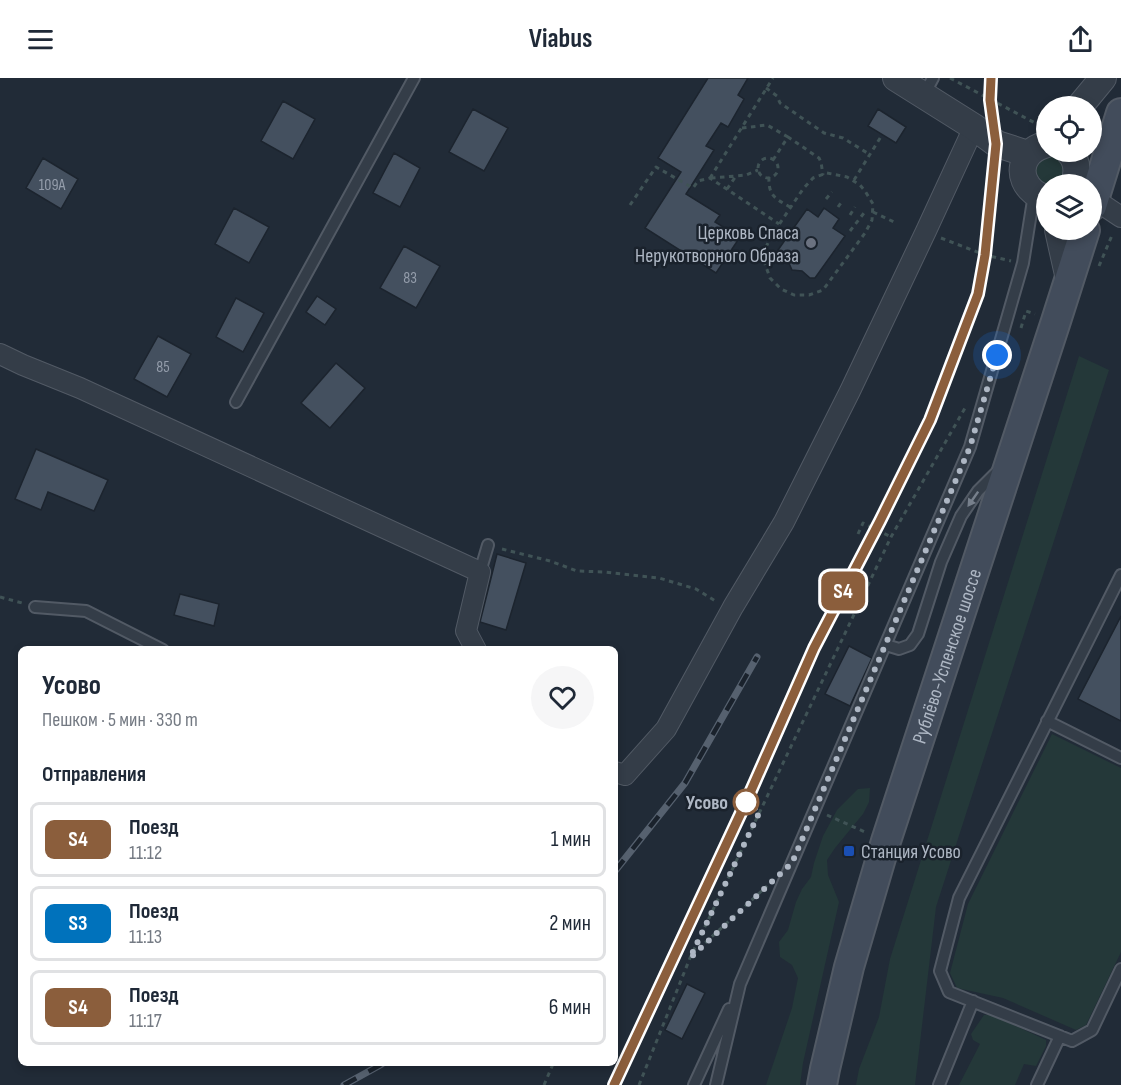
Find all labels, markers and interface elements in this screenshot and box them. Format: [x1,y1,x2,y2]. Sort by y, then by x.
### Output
icon: menu [24,23,57,56]
text: Viabus [529,23,592,55]
icon: share [1064,23,1097,56]
map controls [1036,96,1102,240]
button: locate [1036,96,1102,162]
button: layers [1036,174,1102,240]
house number: 109А [39,176,65,195]
place label: Церковь Спаса Нерукотворного Образа [635,221,799,268]
marker: Церковь Спаса Нерукотворного Образа [804,236,818,250]
house number: 83 [403,269,417,288]
your location [982,340,1012,370]
house number: 85 [156,358,170,377]
one-way arrow [968,491,979,507]
street label: Рублёво-Успенское шоссе [908,566,987,747]
line badge: S4 [816,572,870,610]
text: S4 [833,579,853,604]
button: heart [531,666,594,729]
text: Усово [42,669,101,702]
text: Пешком · 5 мин · 330 m [42,708,198,732]
text: Отправления [42,761,146,788]
marker: Усово [733,789,759,815]
place label: Усово [686,791,728,815]
text: Поезд [129,814,178,841]
text: 1 мин [551,826,591,853]
text: S4 [68,827,88,852]
place label: Станция Усово [861,840,961,864]
text: 11:12 [129,841,162,865]
marker: Станция Усово [842,844,856,858]
text: Поезд [129,898,178,925]
text: 2 мин [549,910,591,937]
text: S3 [69,911,87,936]
text: 11:13 [129,925,162,949]
text: Поезд [129,982,178,1009]
text: 6 мин [549,994,591,1021]
text: S4 [68,995,88,1020]
text: 11:17 [129,1009,162,1033]

